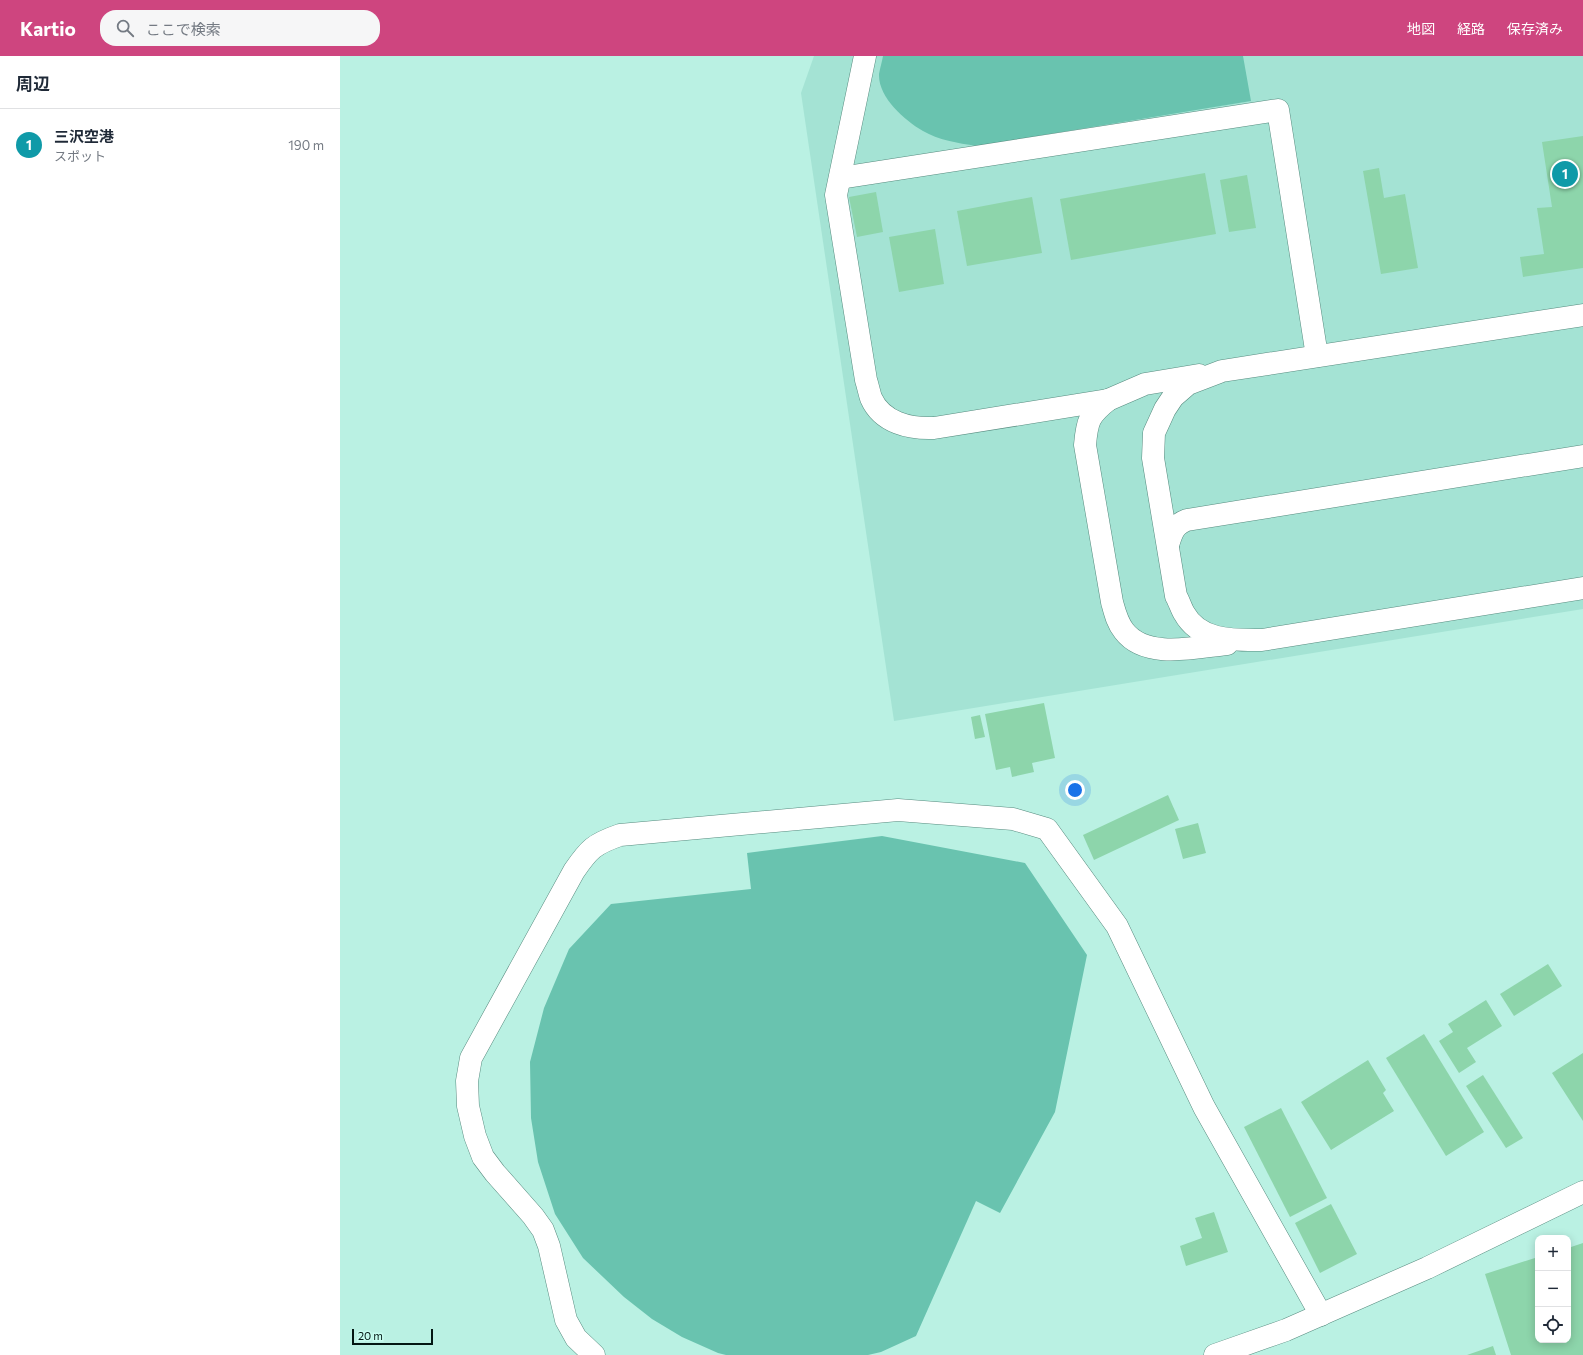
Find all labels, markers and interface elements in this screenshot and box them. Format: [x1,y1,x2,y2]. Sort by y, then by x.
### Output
search box [100,10,380,46]
text: Kartio [20,17,76,40]
icon: search [114,17,136,39]
text: ここで検索 [146,20,221,38]
text: 地図 [1407,20,1435,37]
text: 経路 [1457,20,1485,37]
text: 保存済み [1507,20,1563,37]
text: 周辺 [16,73,50,94]
text: 三沢空港 [54,127,114,145]
text: 1 [26,137,32,153]
text: 190 m [288,137,324,153]
text: スポット [54,148,106,164]
pin: 1 [1552,159,1578,189]
your location [1065,780,1085,800]
map controls [1535,1235,1571,1343]
button: + [1535,1235,1571,1271]
button: − [1535,1271,1571,1307]
button: locate [1535,1307,1571,1343]
scale bar [352,1327,433,1346]
text: 20 m [358,1329,383,1342]

